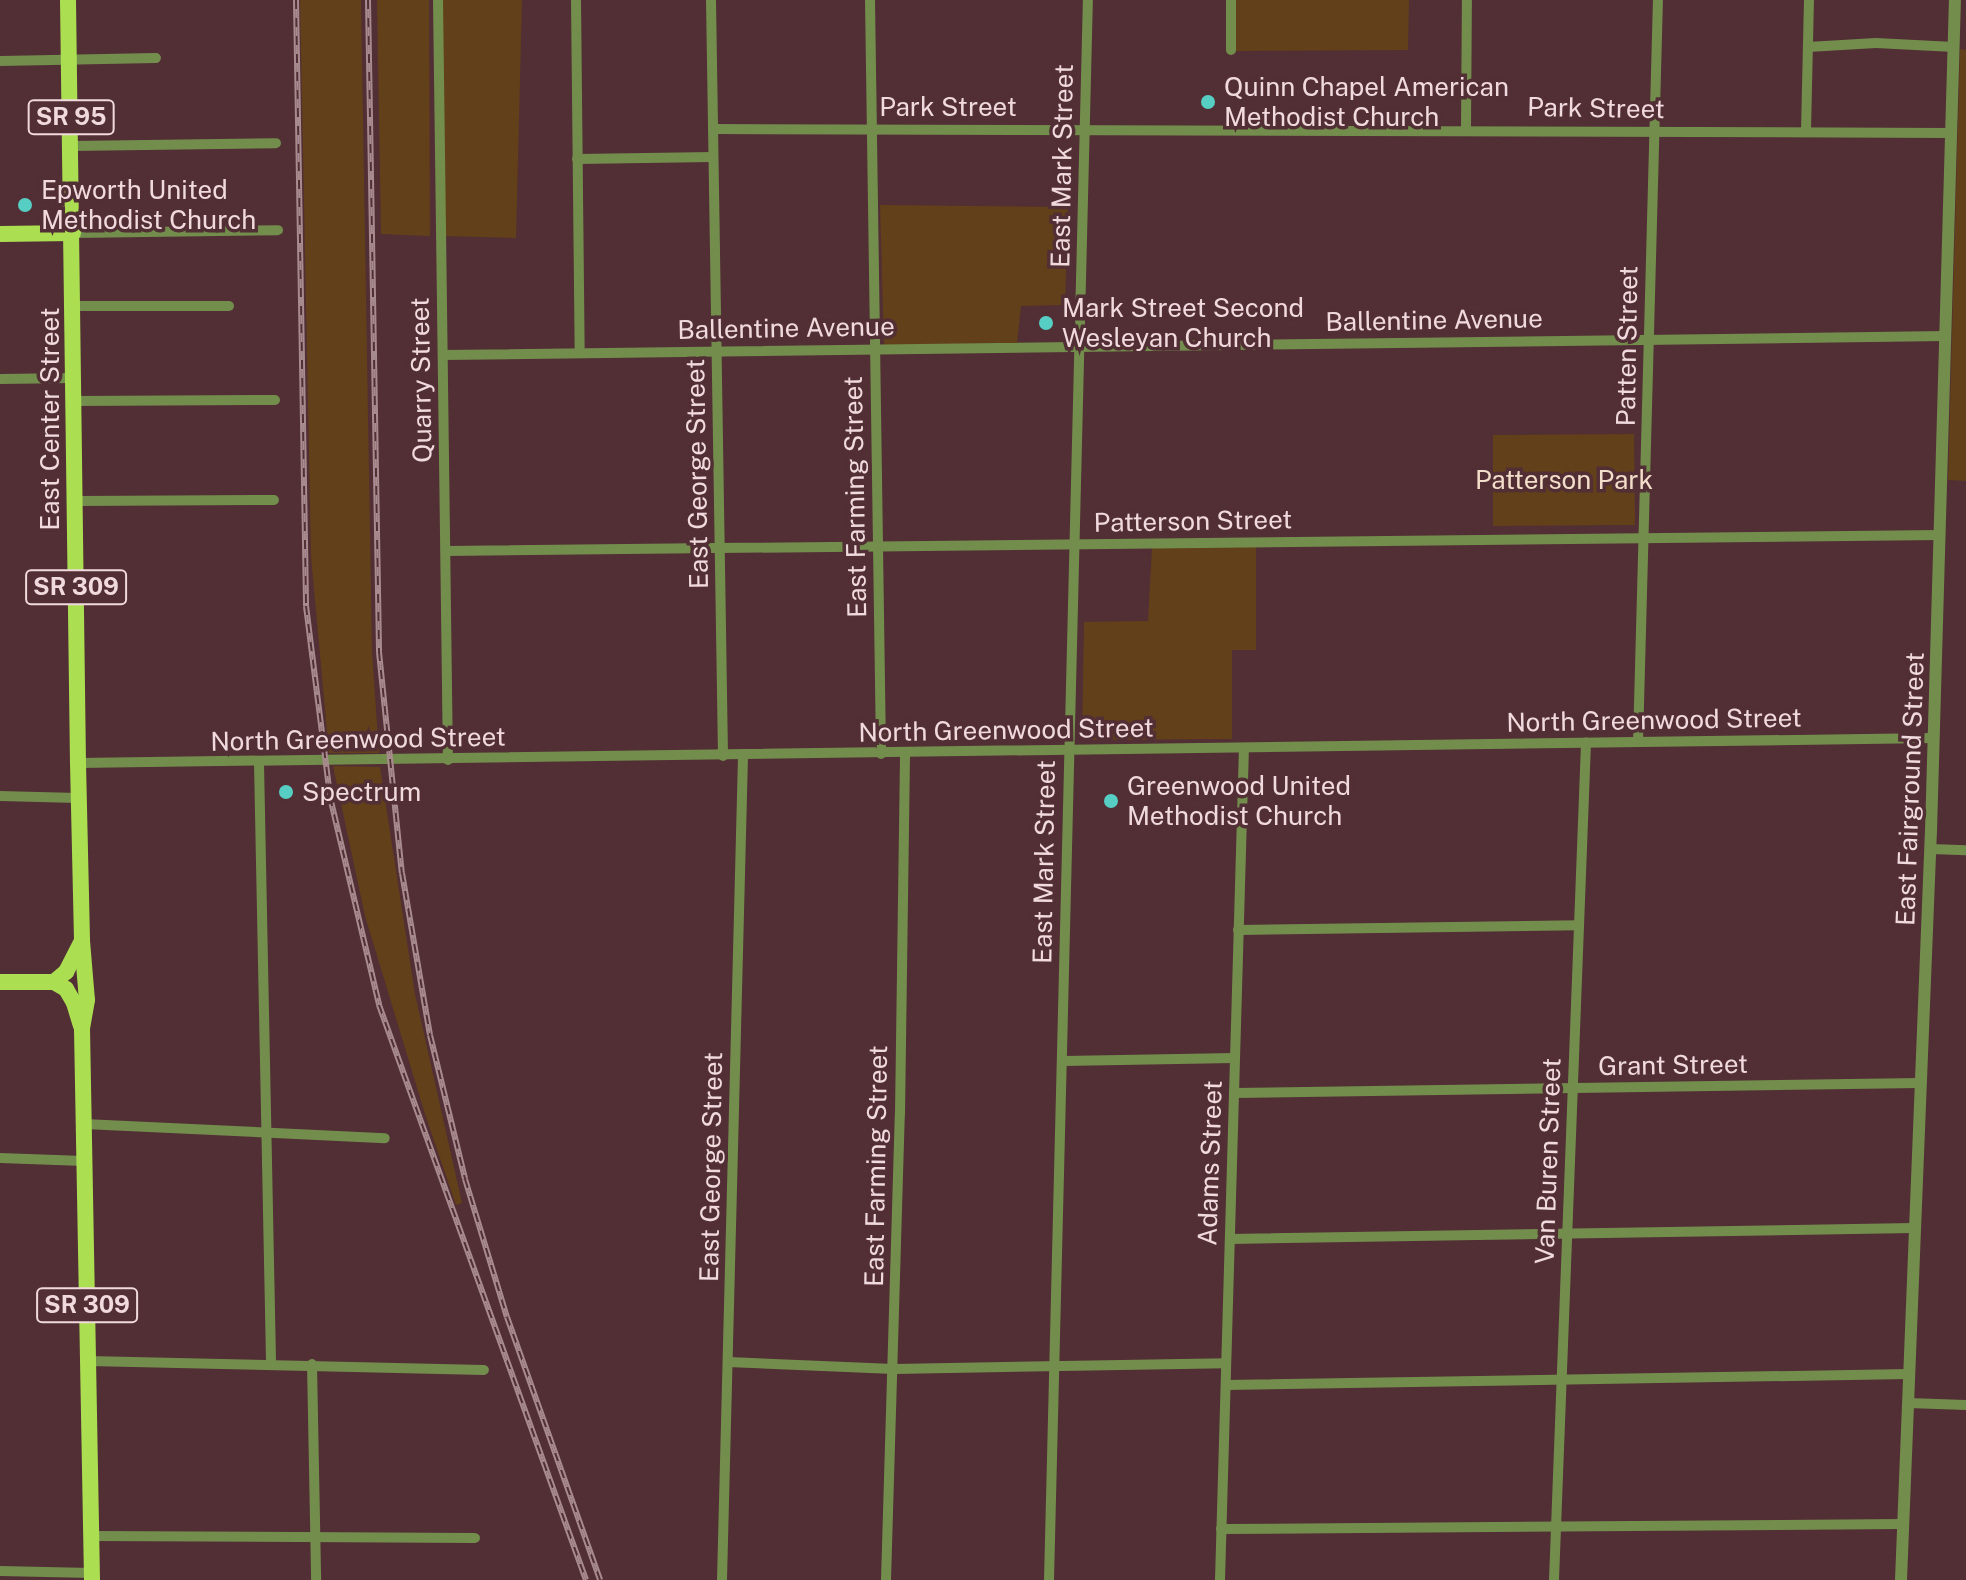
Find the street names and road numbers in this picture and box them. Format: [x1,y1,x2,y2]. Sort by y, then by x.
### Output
street label: East Mark Street [1045,64,1079,268]
street label: Park Street [879,91,1017,123]
street label: Park Street [1527,91,1665,125]
road number: SR 95 [27,97,115,137]
street label: Patten Street [1610,265,1644,427]
street label: Quarry Street [404,297,438,463]
street label: Ballentine Avenue [1325,303,1543,337]
street label: East Center Street [34,307,66,531]
street label: Ballentine Avenue [677,311,895,345]
street label: East George Street [679,359,715,589]
street label: East Farming Street [837,376,873,618]
street label: Patterson Street [1093,504,1293,538]
road number: SR 309 [24,567,128,607]
street label: East Fairground Street [1890,651,1930,927]
street label: North Greenwood Street [1506,702,1802,738]
street label: North Greenwood Street [858,712,1154,748]
street label: North Greenwood Street [210,721,506,757]
street label: East Mark Street [1027,760,1061,964]
street label: East Farming Street [858,1045,894,1287]
street label: Grant Street [1598,1048,1748,1082]
street label: East George Street [693,1052,729,1282]
street label: Van Buren Street [1529,1057,1567,1265]
street label: Adams Street [1192,1080,1228,1246]
road number: SR 309 [35,1285,139,1325]

